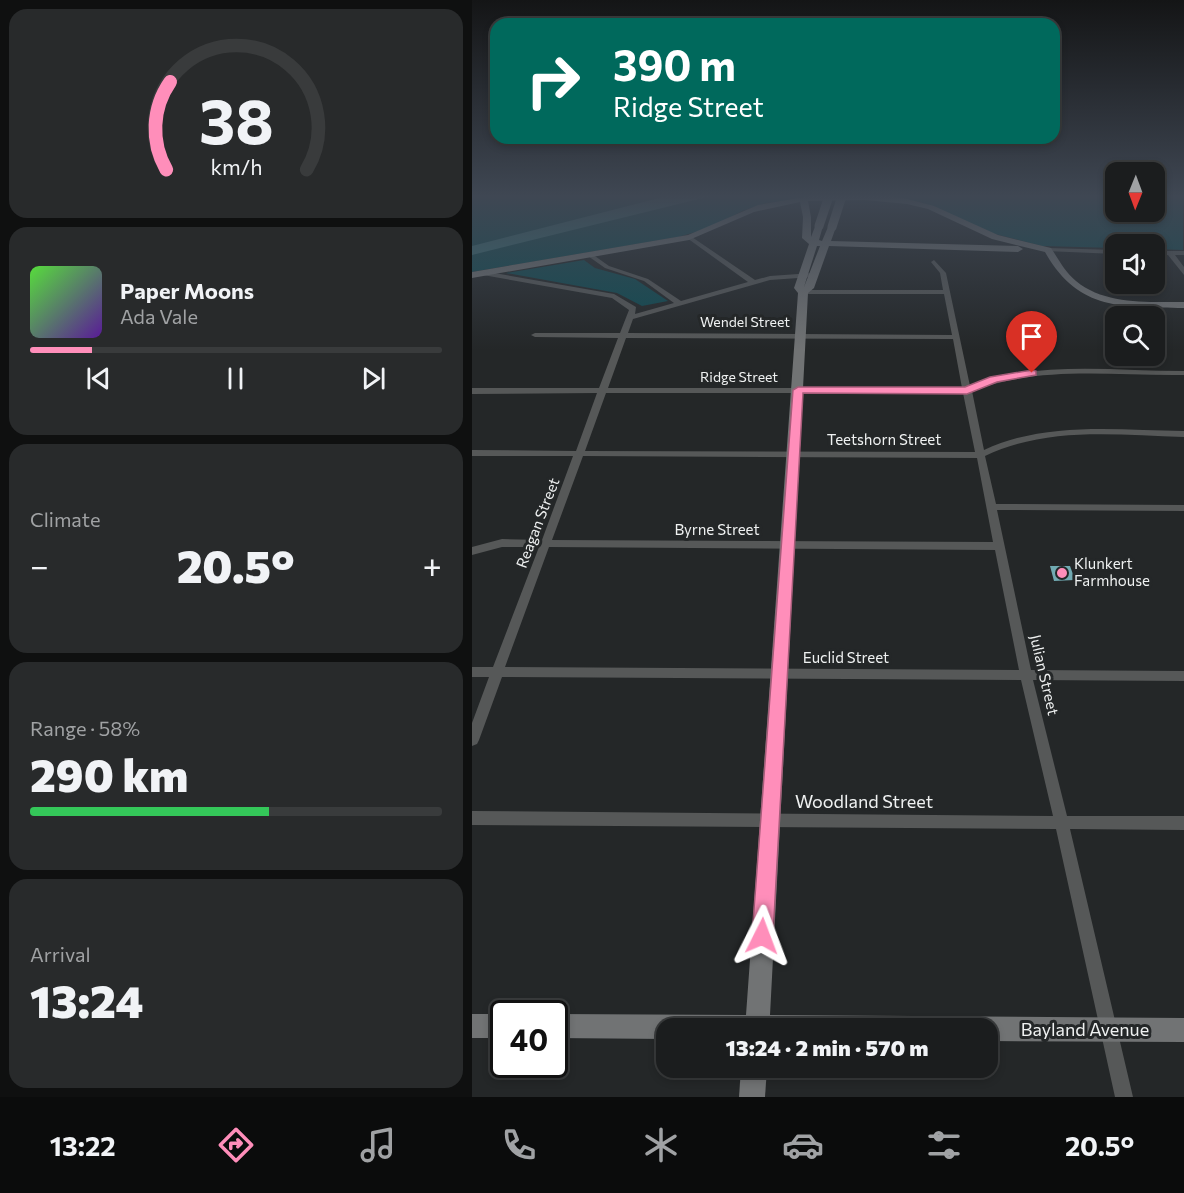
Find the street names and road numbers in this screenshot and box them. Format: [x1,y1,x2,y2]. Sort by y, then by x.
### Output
street label: Wendel Street [700,313,790,330]
street label: Ridge Street [700,368,778,385]
street label: Teetshorn Street [827,430,941,448]
street label: Reagan Street [512,475,562,570]
street label: Byrne Street [674,520,760,538]
street label: Julian Street [1027,633,1063,717]
street label: Euclid Street [803,648,889,666]
street label: Woodland Street [795,790,933,812]
street label: Bayland Avenue [1021,1018,1149,1040]

